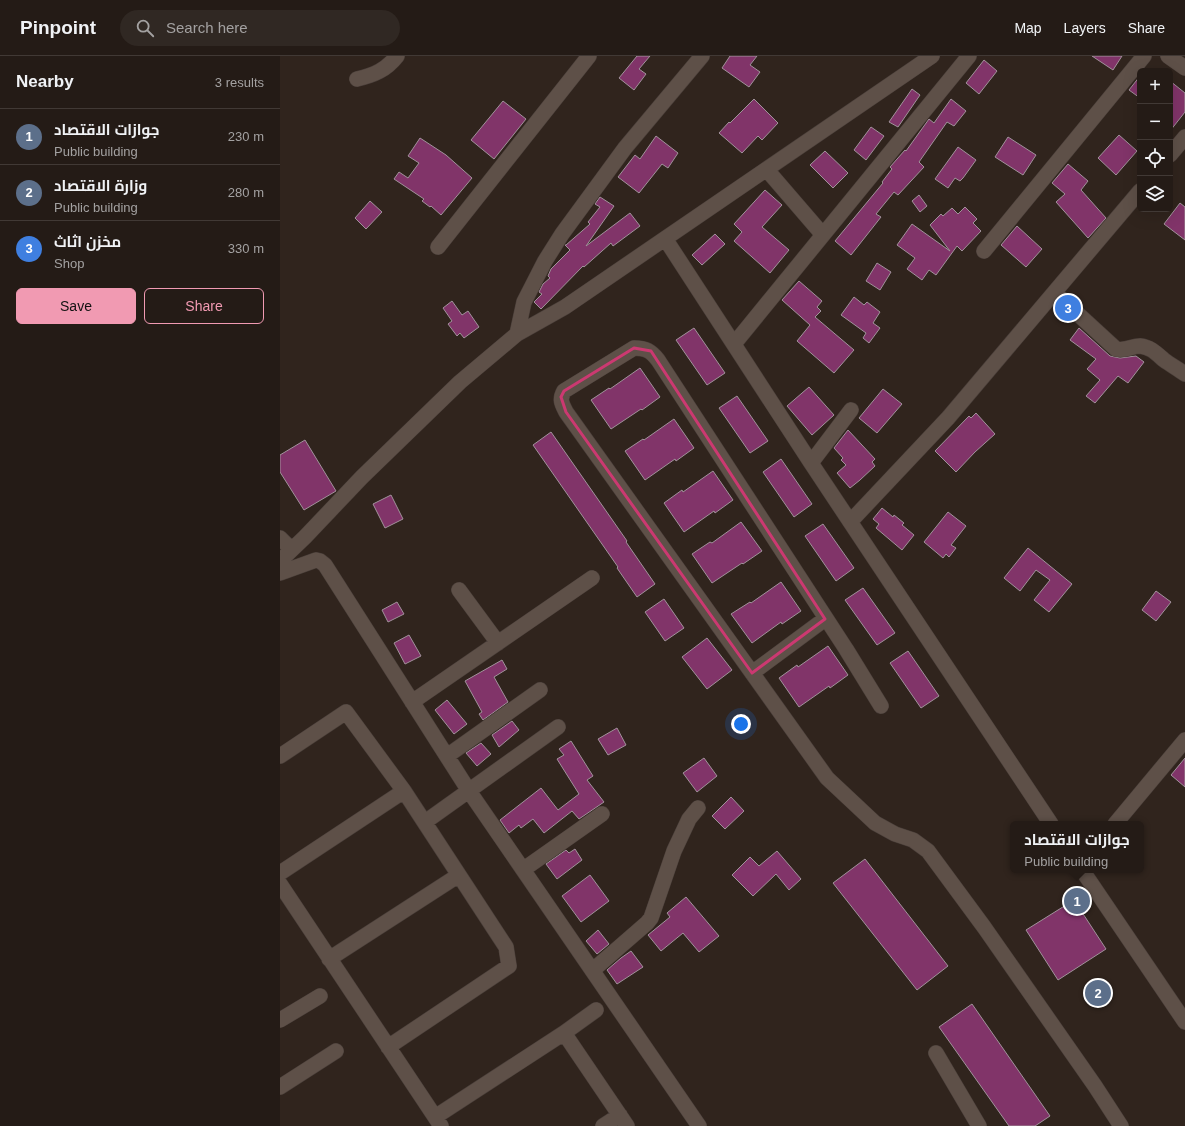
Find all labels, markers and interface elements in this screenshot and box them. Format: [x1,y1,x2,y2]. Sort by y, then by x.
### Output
search box [120,10,400,46]
text: Pinpoint [20,17,96,38]
icon: search [134,17,156,39]
text: Search here [166,19,248,36]
text: Map [1014,20,1042,36]
text: Layers [1064,20,1106,36]
text: Share [1128,20,1165,36]
map controls [1137,68,1173,212]
button: + [1137,68,1173,104]
text: Nearby [16,72,74,91]
text: 3 results [215,75,264,90]
button: − [1137,104,1173,140]
text: جوازات الاقتصاد [54,121,159,138]
text: 1 [25,129,33,144]
text: 230 m [228,129,264,144]
button: locate [1137,140,1173,176]
text: Public building [54,144,138,159]
button: layers [1137,176,1173,212]
text: وزارة الاقتصاد [54,177,147,194]
text: 2 [25,185,33,200]
text: 280 m [228,185,264,200]
text: Public building [54,200,138,215]
text: مخزن اثاث [54,233,121,250]
text: 3 [25,241,33,256]
text: 330 m [228,241,264,256]
text: Shop [54,256,84,271]
button: Save [16,288,136,324]
button: Share [144,288,264,324]
pin: 3 [1055,293,1081,323]
your location [731,714,751,734]
popup [1010,821,1144,873]
text: جوازات الاقتصاد [1024,831,1130,848]
text: Public building [1024,854,1108,869]
pin: 1 [1064,886,1090,916]
pin: 2 [1085,978,1111,1008]

